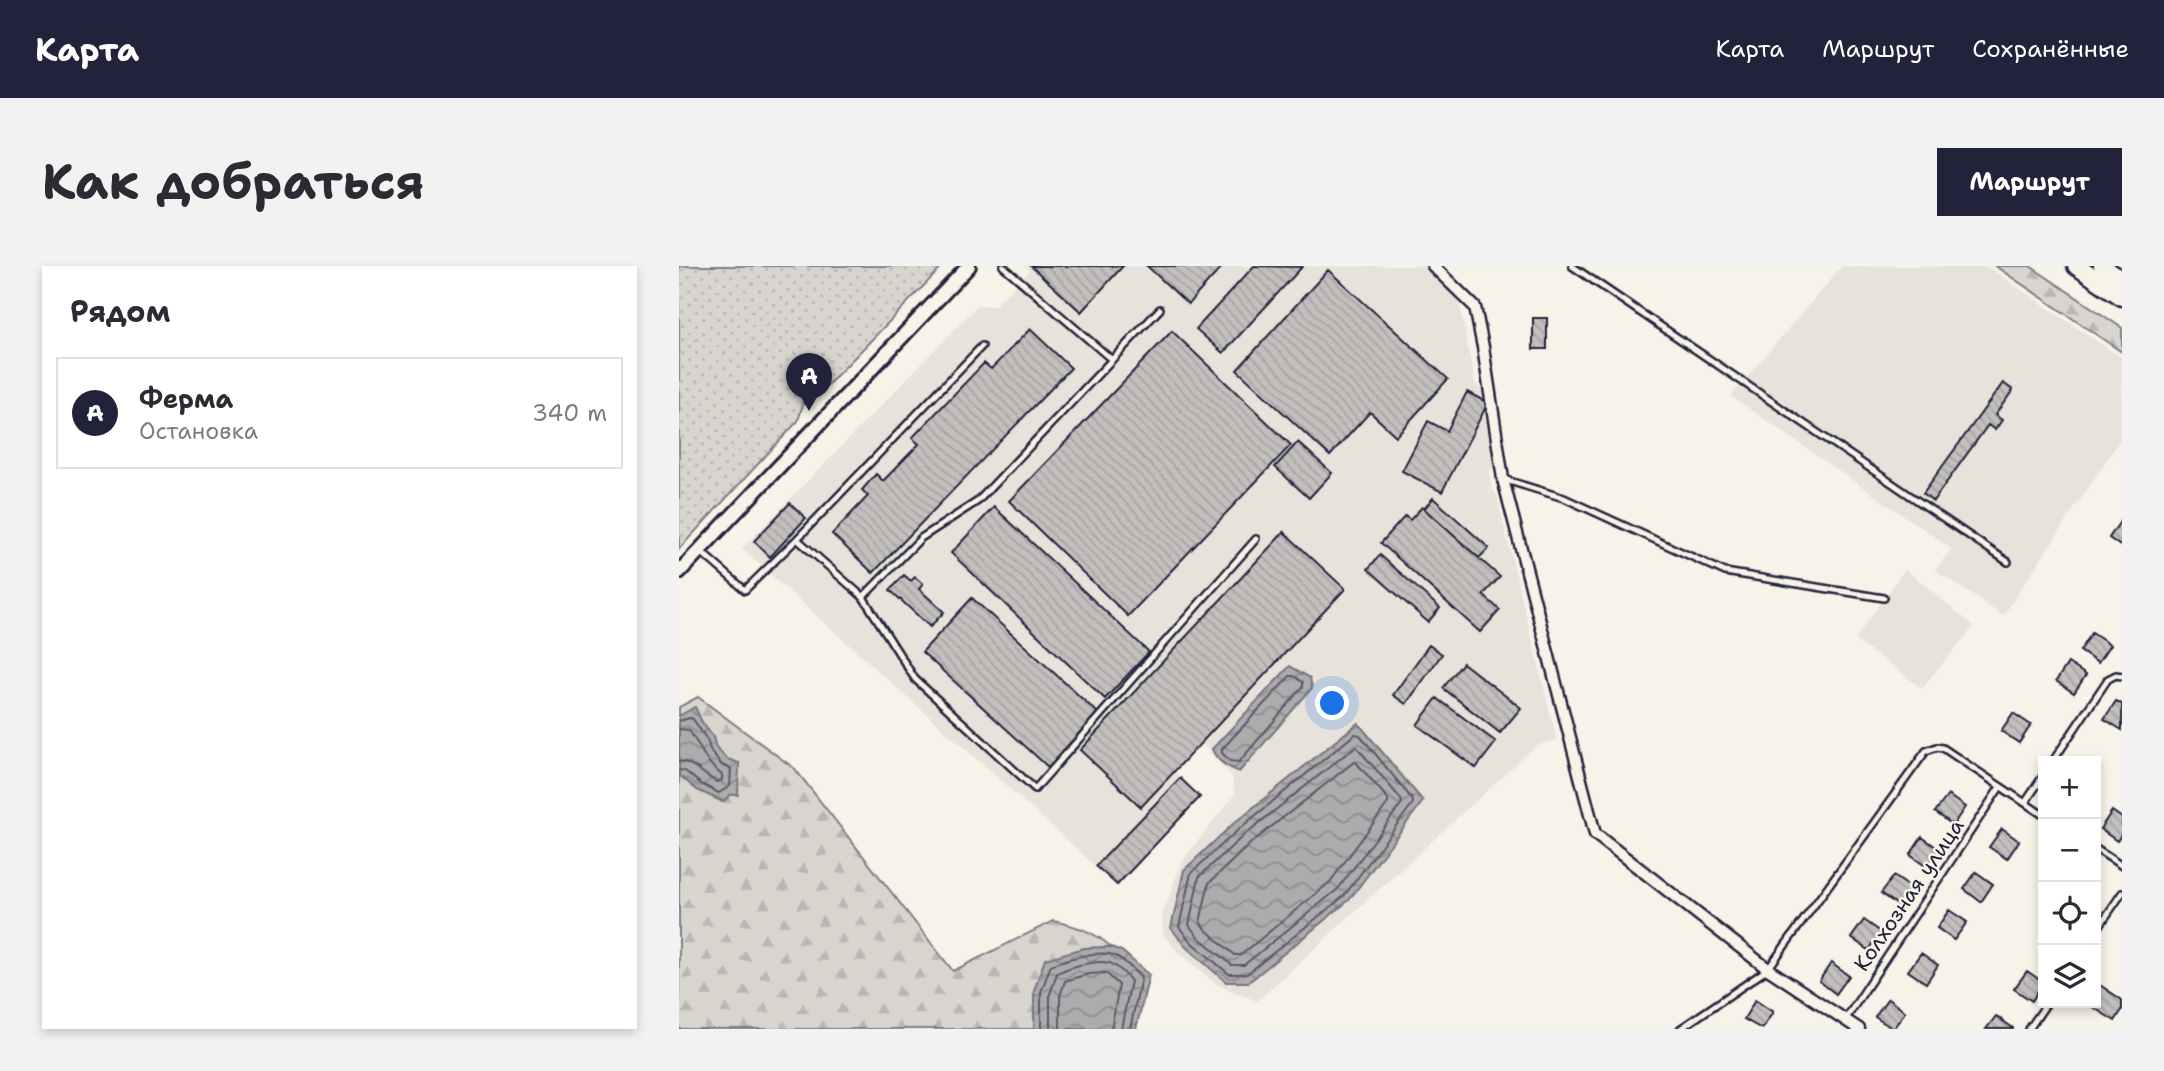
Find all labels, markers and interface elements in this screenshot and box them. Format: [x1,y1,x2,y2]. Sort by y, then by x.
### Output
text: Карта [35,27,139,72]
text: Карта [1716,33,1784,65]
text: Маршрут [1822,33,1934,65]
text: Сохранённые [1972,33,2129,65]
button: Маршрут [1937,148,2122,216]
text: Как добраться [42,149,424,215]
text: Рядом [70,291,170,332]
pin: A [786,353,832,411]
text: Ферма [139,381,233,416]
text: A [86,398,104,428]
text: 340 m [532,398,607,428]
text: Остановка [139,416,258,446]
your location [1315,686,1349,720]
map controls [2038,756,2101,1008]
button: + [2038,756,2101,819]
street label: Колхозная улица [1848,813,1970,977]
button: − [2038,819,2101,882]
button: locate [2038,882,2101,945]
button: layers [2038,945,2101,1008]

